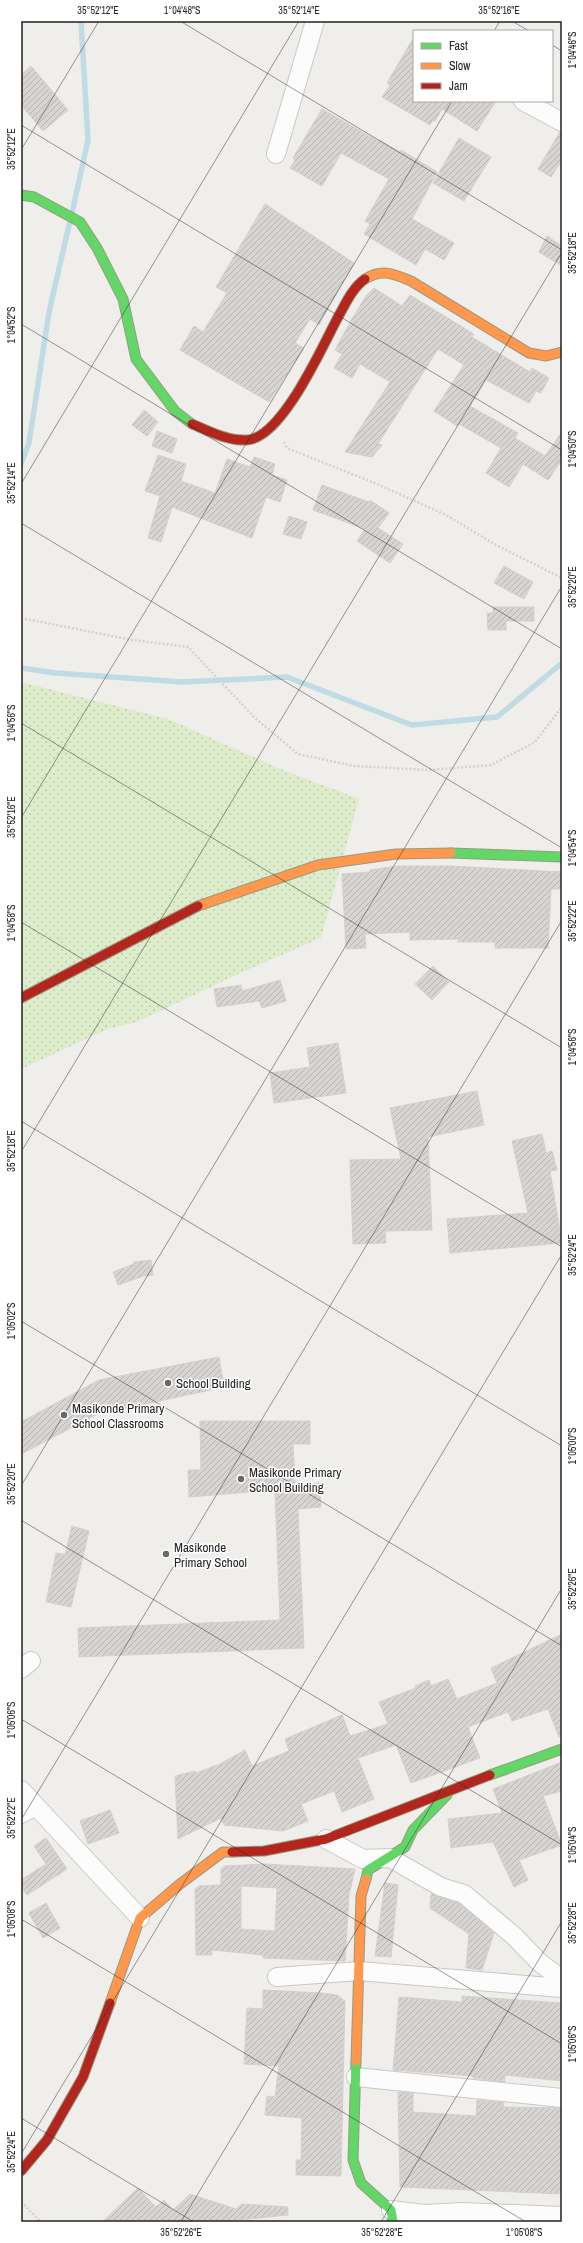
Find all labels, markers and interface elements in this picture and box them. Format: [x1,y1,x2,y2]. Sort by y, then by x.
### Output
text: 35°52'12"E [77,4,119,17]
text: 1°04'48"S [164,4,201,17]
text: 35°52'14"E [278,4,320,17]
text: 35°52'16"E [478,4,520,17]
legend [413,30,553,102]
text: 1°04'46"S [566,31,579,68]
text: Fast [449,38,468,54]
text: Slow [449,58,471,74]
text: Jam [449,78,468,94]
text: 35°52'12"E [5,128,18,170]
text: 35°52'18"E [566,232,579,274]
text: 1°04'52"S [5,306,18,343]
text: 1°04'50"S [566,430,579,467]
text: 35°52'14"E [5,462,18,504]
text: 35°52'20"E [566,566,579,608]
text: 1°04'56"S [5,704,18,741]
text: 35°52'16"E [5,796,18,838]
text: 1°04'54"S [566,829,579,866]
text: 35°52'22"E [566,900,579,942]
text: 1°04'58"S [5,904,18,941]
text: 1°04'56"S [566,1028,579,1065]
text: 35°52'18"E [5,1130,18,1172]
text: 35°52'24"E [566,1234,579,1276]
text: 1°05'02"S [5,1302,18,1339]
place label: School Building [176,1375,251,1392]
marker: School Building [163,1378,173,1388]
place label: Masikonde Primary School Classrooms [72,1400,165,1432]
marker: Masikonde Primary School Classrooms [59,1410,69,1420]
text: 1°05'00"S [566,1427,579,1464]
text: 35°52'20"E [5,1463,18,1505]
place label: Masikonde Primary School Building [249,1464,342,1496]
marker: Masikonde Primary School Building [236,1474,246,1484]
place label: Masikonde Primary School [174,1539,247,1571]
marker: Masikonde Primary School [161,1549,171,1559]
text: 35°52'26"E [566,1568,579,1610]
text: 1°05'06"S [5,1701,18,1738]
text: 35°52'22"E [5,1797,18,1839]
text: 1°05'04"S [566,1826,579,1863]
text: 1°05'08"S [5,1900,18,1937]
text: 35°52'28"E [566,1902,579,1944]
text: 1°05'06"S [566,2025,579,2062]
text: 35°52'24"E [5,2131,18,2173]
text: 35°52'26"E [160,2226,202,2239]
text: 35°52'28"E [361,2226,403,2239]
text: 1°05'08"S [506,2226,543,2239]

